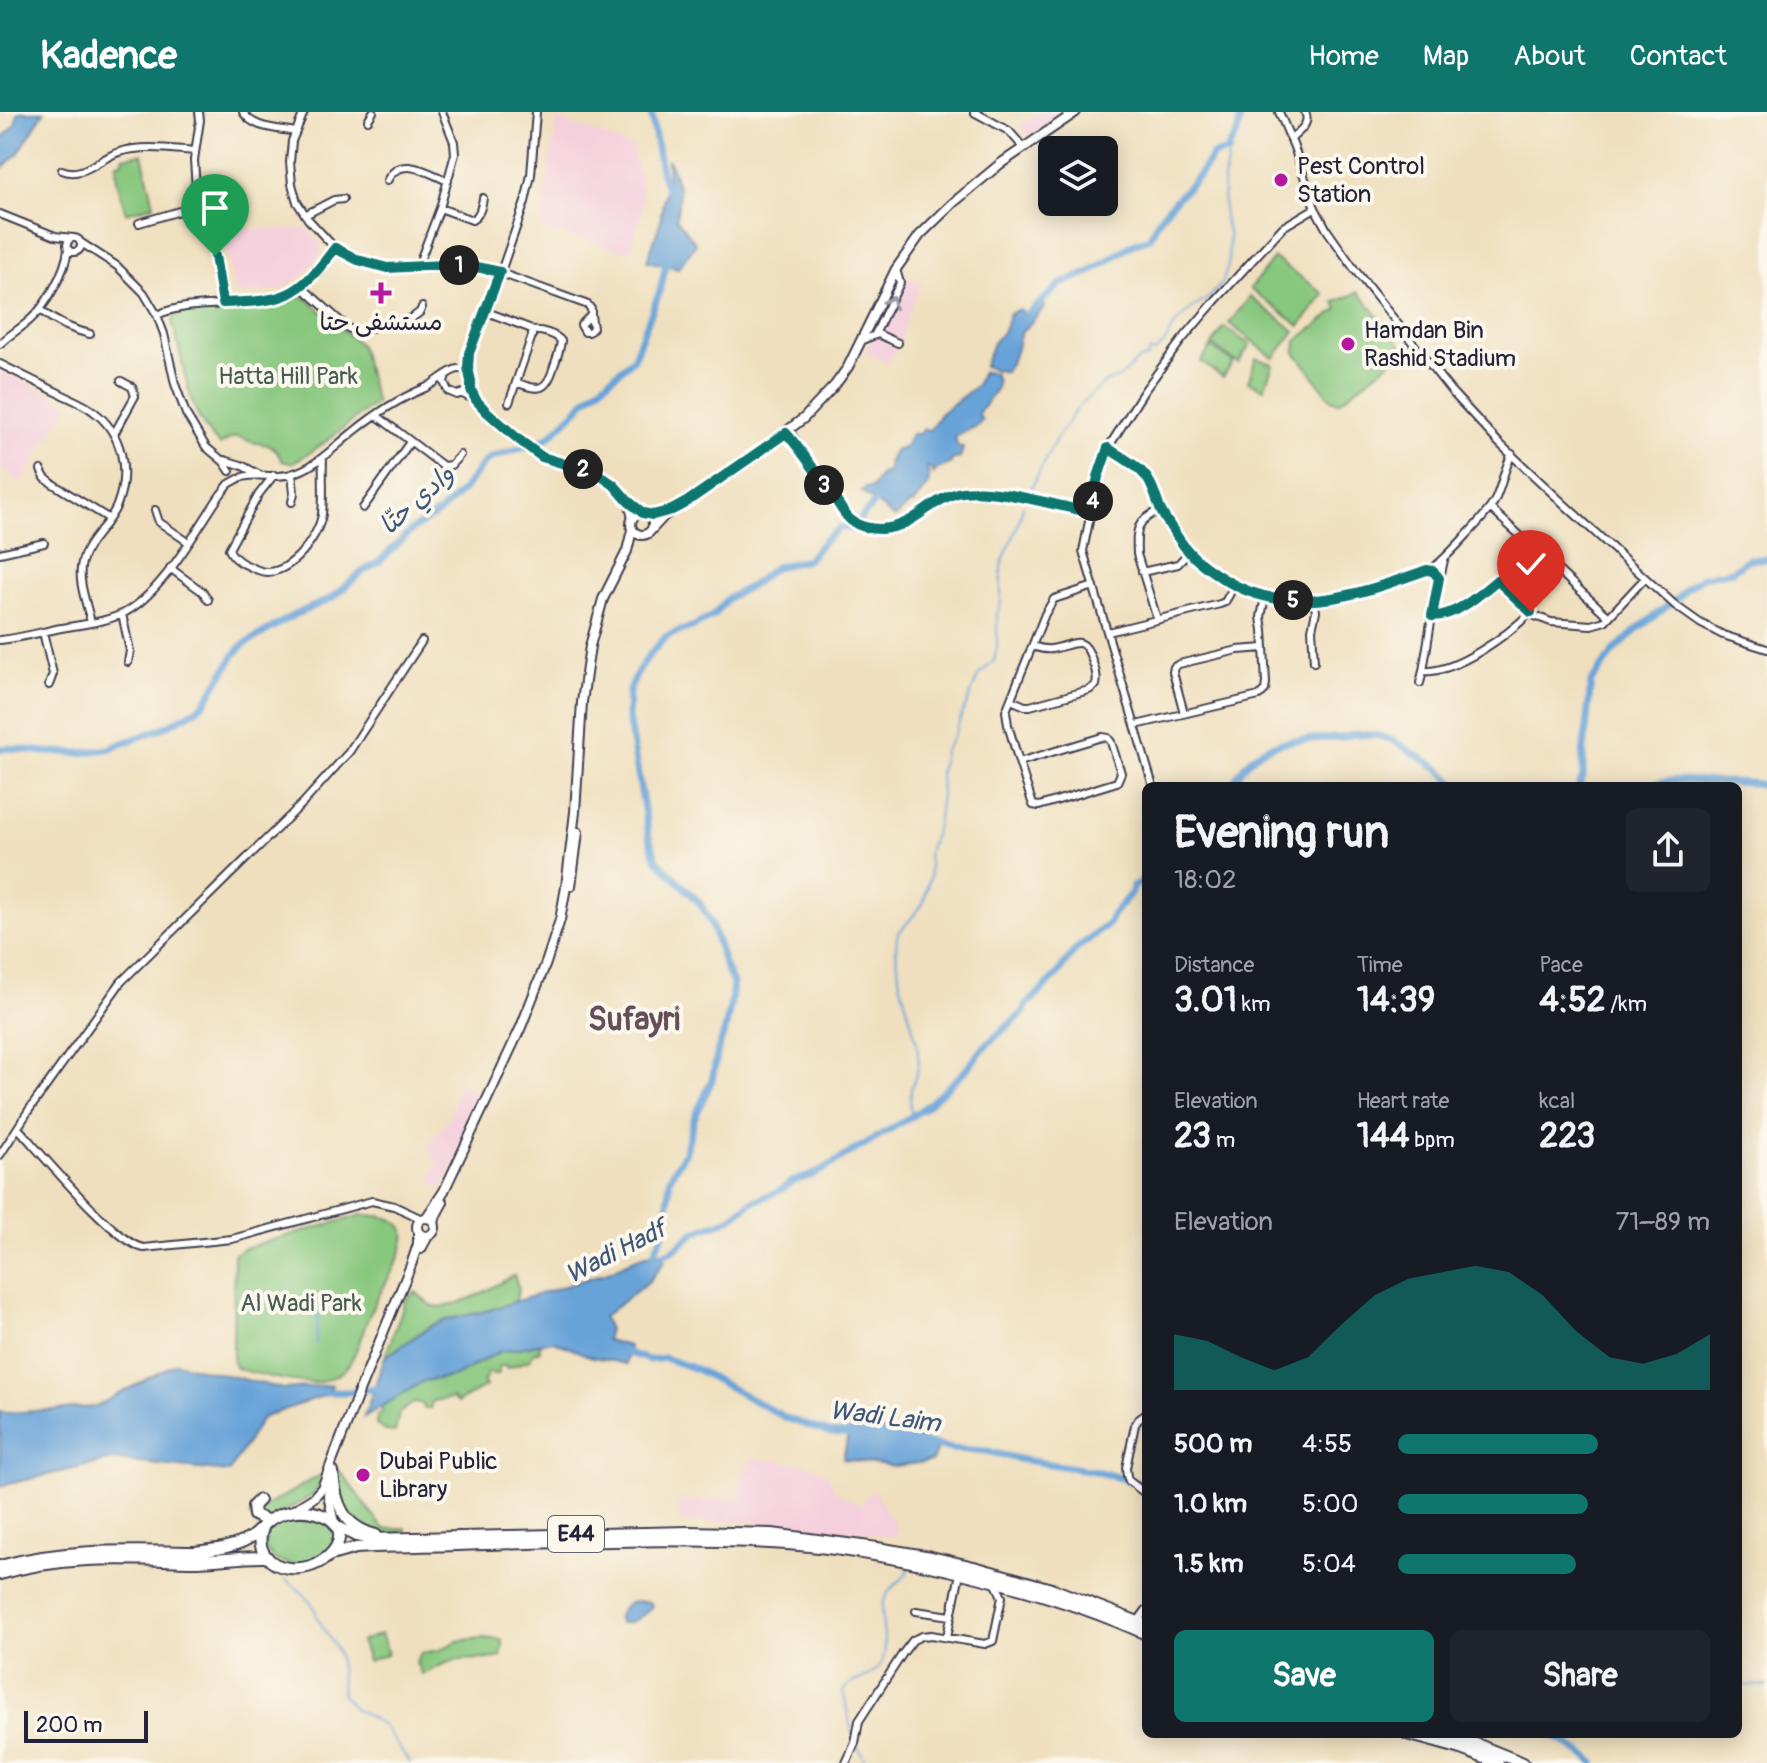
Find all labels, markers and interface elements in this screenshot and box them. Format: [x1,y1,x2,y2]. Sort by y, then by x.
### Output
text: Kadence [40,32,177,80]
text: Home [1308,39,1379,74]
text: Map [1423,39,1469,74]
text: About [1513,39,1586,74]
text: Contact [1630,39,1727,74]
map controls [1038,136,1118,216]
button: layers [1038,136,1118,216]
place label: Pest Control Station [1297,152,1425,209]
marker: Pest Control Station [1272,171,1290,189]
pin [181,174,249,256]
icon: arrive [193,186,237,230]
pin: 1 [439,245,479,285]
text: 1 [455,251,463,279]
marker: مستشفى حتا [370,282,392,304]
one-way arrow [881,295,897,310]
place label: مستشفى حتا [319,308,443,337]
place label: Hamdan Bin Rashid Stadium [1364,316,1516,373]
marker: Hamdan Bin Rashid Stadium [1339,335,1357,353]
park label: Hatta Hill Park [218,362,358,391]
pin: 2 [563,449,603,489]
text: 2 [577,455,589,483]
water label: وادي حتّا [373,458,462,543]
pin: 3 [804,465,844,505]
text: 3 [818,471,830,499]
pin: 4 [1073,481,1113,521]
text: 4 [1087,487,1099,515]
pin [1497,530,1565,612]
icon: check [1509,542,1553,586]
pin: 5 [1273,580,1313,620]
text: 5 [1287,586,1299,614]
text: Evening run [1174,806,1389,861]
button: share [1626,808,1710,892]
text: 18:02 [1174,864,1237,896]
text: Distance [1174,951,1254,979]
text: Time [1357,951,1403,979]
text: Pace [1539,951,1583,979]
text: 3.01 [1174,979,1237,1022]
text: 14:39 [1357,979,1435,1022]
text: 4:52 [1539,979,1606,1022]
text: km [1237,990,1270,1018]
text: /km [1606,990,1647,1018]
district label: Sufayri [588,1000,680,1040]
text: Elevation [1174,1087,1258,1115]
text: Heart rate [1357,1087,1449,1115]
text: kcal [1539,1087,1575,1115]
text: 23 [1174,1115,1211,1158]
text: 144 [1357,1115,1409,1158]
text: 223 [1539,1115,1595,1158]
text: m [1211,1126,1235,1154]
text: bpm [1409,1126,1455,1154]
text: Elevation [1174,1206,1273,1238]
text: 71–89 m [1616,1206,1710,1238]
water label: Wadi Hadf [560,1211,676,1291]
park label: Al Wadi Park [240,1289,362,1318]
water label: Wadi Laim [828,1394,944,1440]
text: 500 m [1174,1428,1252,1460]
text: 4:55 [1302,1428,1352,1460]
place label: Dubai Public Library [379,1447,497,1504]
marker: Dubai Public Library [354,1466,372,1484]
text: 1.0 km [1174,1488,1247,1520]
text: 5:00 [1302,1488,1359,1520]
road number: E44 [548,1516,604,1552]
text: 1.5 km [1174,1548,1244,1580]
text: 5:04 [1302,1548,1356,1580]
button: Save [1174,1630,1434,1722]
button: Share [1450,1630,1710,1722]
scale bar [24,1707,148,1743]
text: 200 m [36,1711,103,1739]

